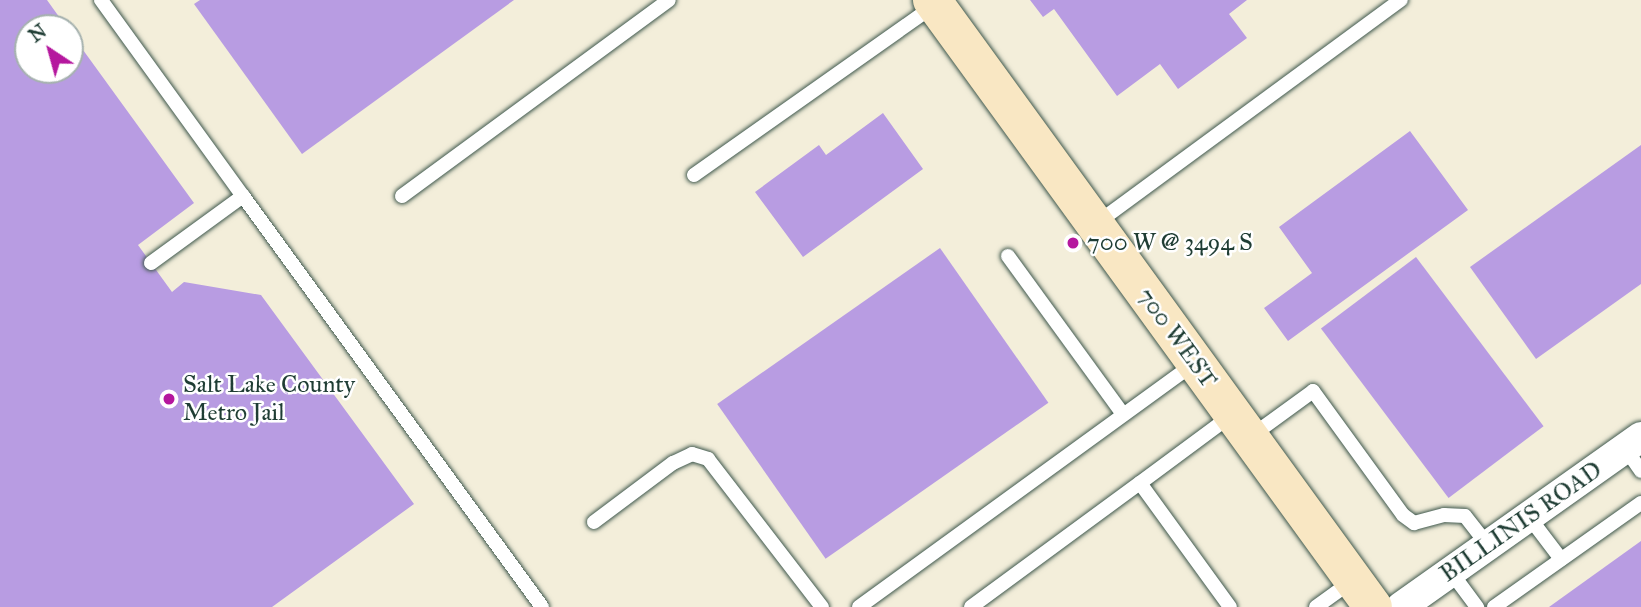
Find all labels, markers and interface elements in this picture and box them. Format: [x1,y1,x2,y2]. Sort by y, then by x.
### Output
north arrow [14,14,84,84]
text: N [24,19,51,47]
place label: 700 W @ 3494 S [1087,229,1253,257]
marker: 700 W @ 3494 S [1065,235,1081,251]
street label: 700 WEST [1131,283,1223,393]
place label: Salt Lake County Metro Jail [183,371,355,427]
marker: Salt Lake County Metro Jail [161,391,177,407]
street label: BILLINIS ROAD [1435,455,1607,589]

